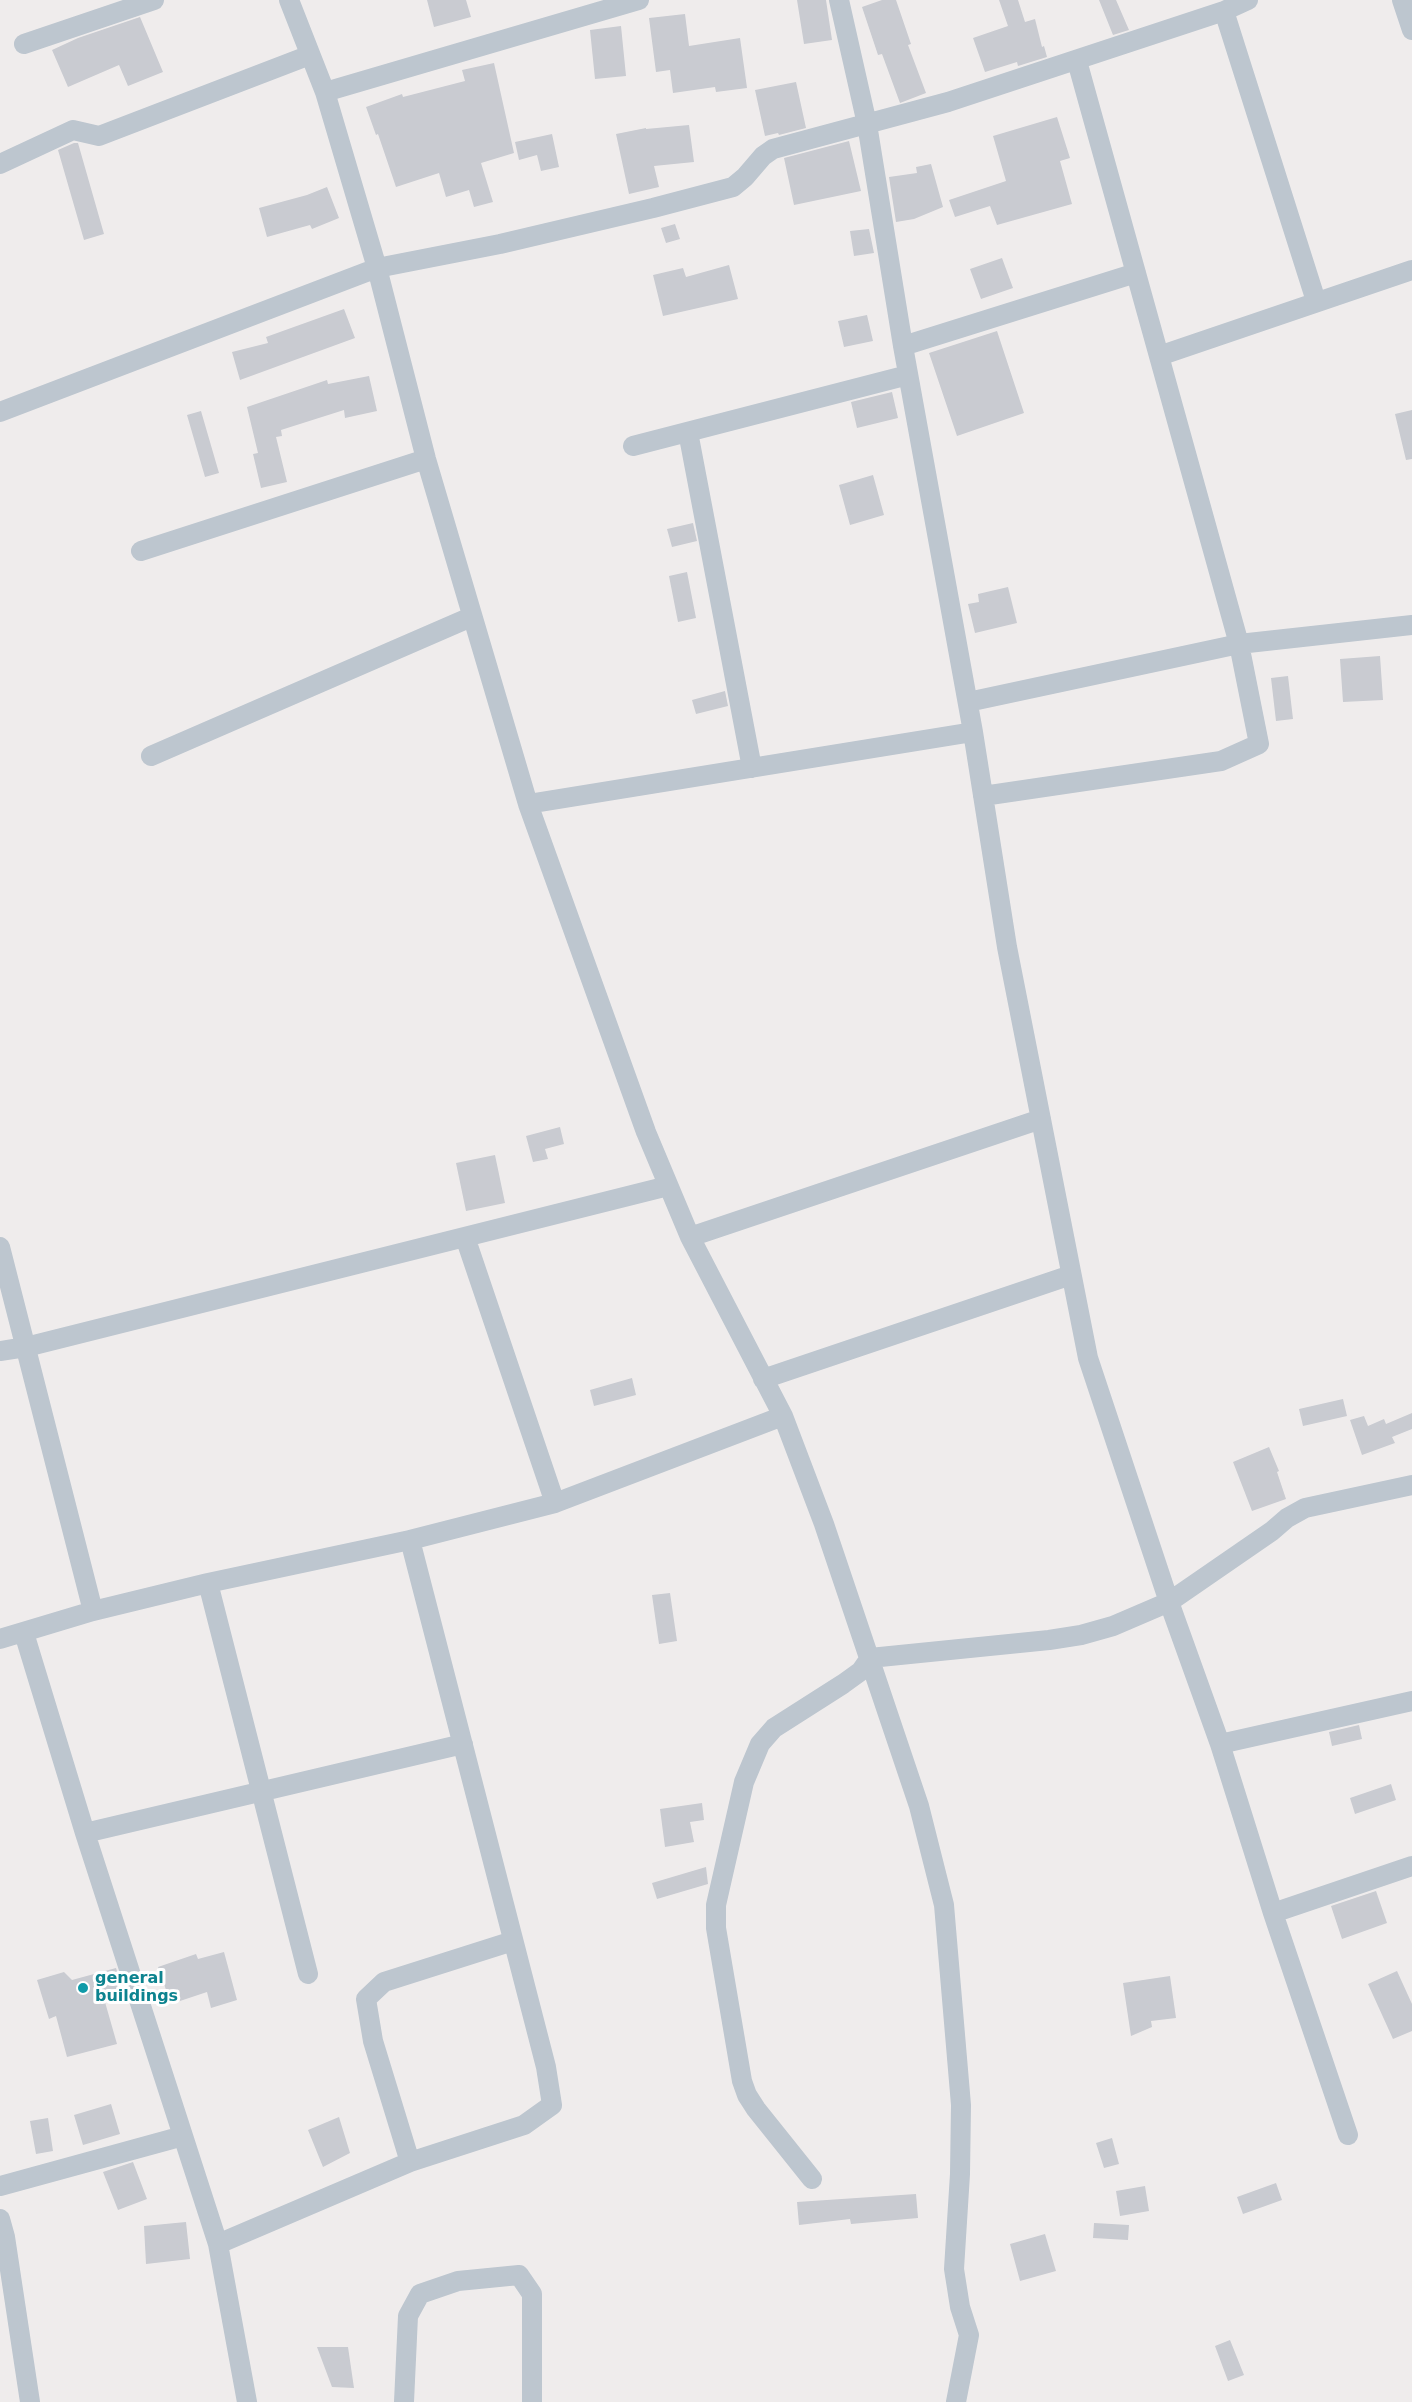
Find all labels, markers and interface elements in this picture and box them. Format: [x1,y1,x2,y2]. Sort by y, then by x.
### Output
place label: general buildings [95,1969,178,2007]
marker: general buildings [76,1981,90,1995]

